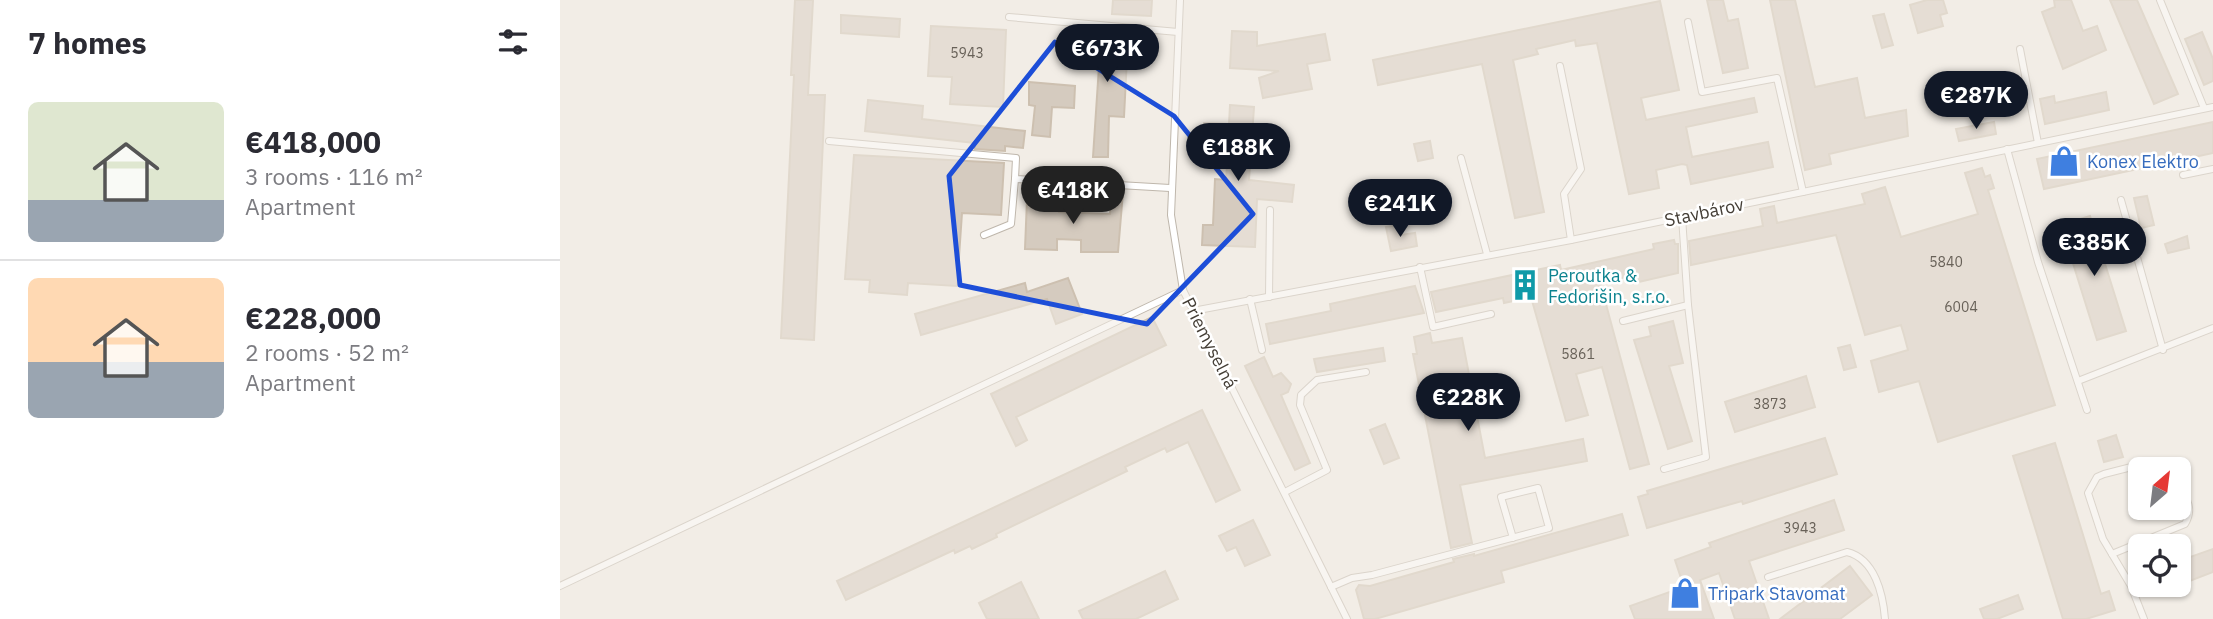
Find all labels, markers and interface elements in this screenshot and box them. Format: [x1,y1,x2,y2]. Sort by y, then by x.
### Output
text: 7 homes [28,23,147,62]
icon: filters [494,23,532,61]
pin: €673K [1058,24,1156,84]
text: €673K [1071,32,1143,62]
house number: 5943 [950,44,984,62]
pin: €287K [1927,72,2025,131]
text: €287K [1940,79,2012,109]
text: €418,000 [245,122,381,161]
pin: €188K [1189,124,1287,183]
icon: home [84,130,168,214]
text: €188K [1202,131,1274,161]
shop icon: Konex Elektro [2047,144,2081,178]
place label: Konex Elektro [2087,150,2199,173]
text: 3 rooms · 116 m² [245,161,423,191]
pin: €418K [1024,166,1122,226]
text: €418K [1037,174,1109,204]
pin: €241K [1351,180,1449,239]
text: €241K [1364,187,1436,217]
text: Apartment [245,191,356,221]
street label: Stavbárov [1662,192,1746,232]
pin: €385K [2045,218,2143,278]
text: €385K [2058,226,2130,256]
house number: 5840 [1929,253,1963,271]
place label: Peroutka & Fedorišin, s.r.o. [1548,264,1670,308]
building icon: Peroutka & Fedorišin, s.r.o. [1508,268,1542,302]
street label: Priemyselná [1177,293,1243,393]
text: €228,000 [245,298,381,337]
house number: 6004 [1944,298,1978,316]
icon: home [84,306,168,390]
text: 2 rooms · 52 m² [245,337,409,367]
house number: 5861 [1561,345,1595,363]
text: Apartment [245,367,356,397]
pin: €228K [1419,374,1517,433]
text: €228K [1432,381,1504,411]
house number: 3873 [1753,395,1787,413]
north arrow [2128,457,2191,520]
map controls [2128,457,2191,597]
house number: 3943 [1783,519,1817,537]
button: locate [2128,534,2191,597]
shop icon: Tripark Stavomat [1668,576,1702,610]
place label: Tripark Stavomat [1708,582,1846,605]

